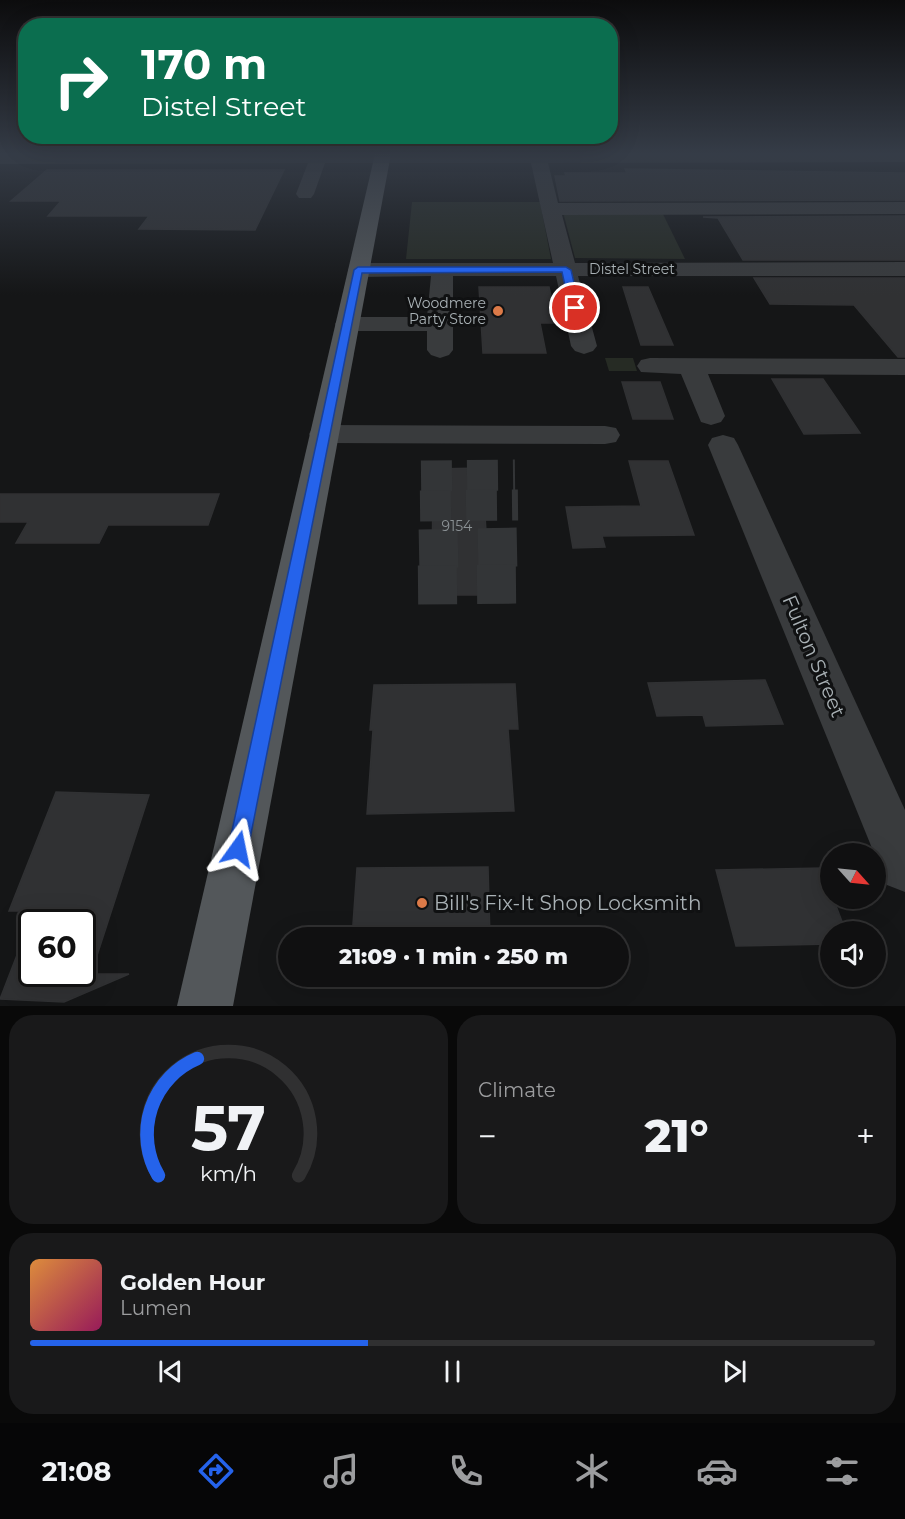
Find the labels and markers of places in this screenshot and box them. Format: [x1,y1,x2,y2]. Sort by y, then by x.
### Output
pin [549,282,600,333]
place label: Woodmere Party Store [407,294,486,328]
marker: Woodmere Party Store [491,304,505,318]
place label: Bill's Fix-It Shop Locksmith [434,891,701,915]
marker: Bill's Fix-It Shop Locksmith [415,896,429,910]

